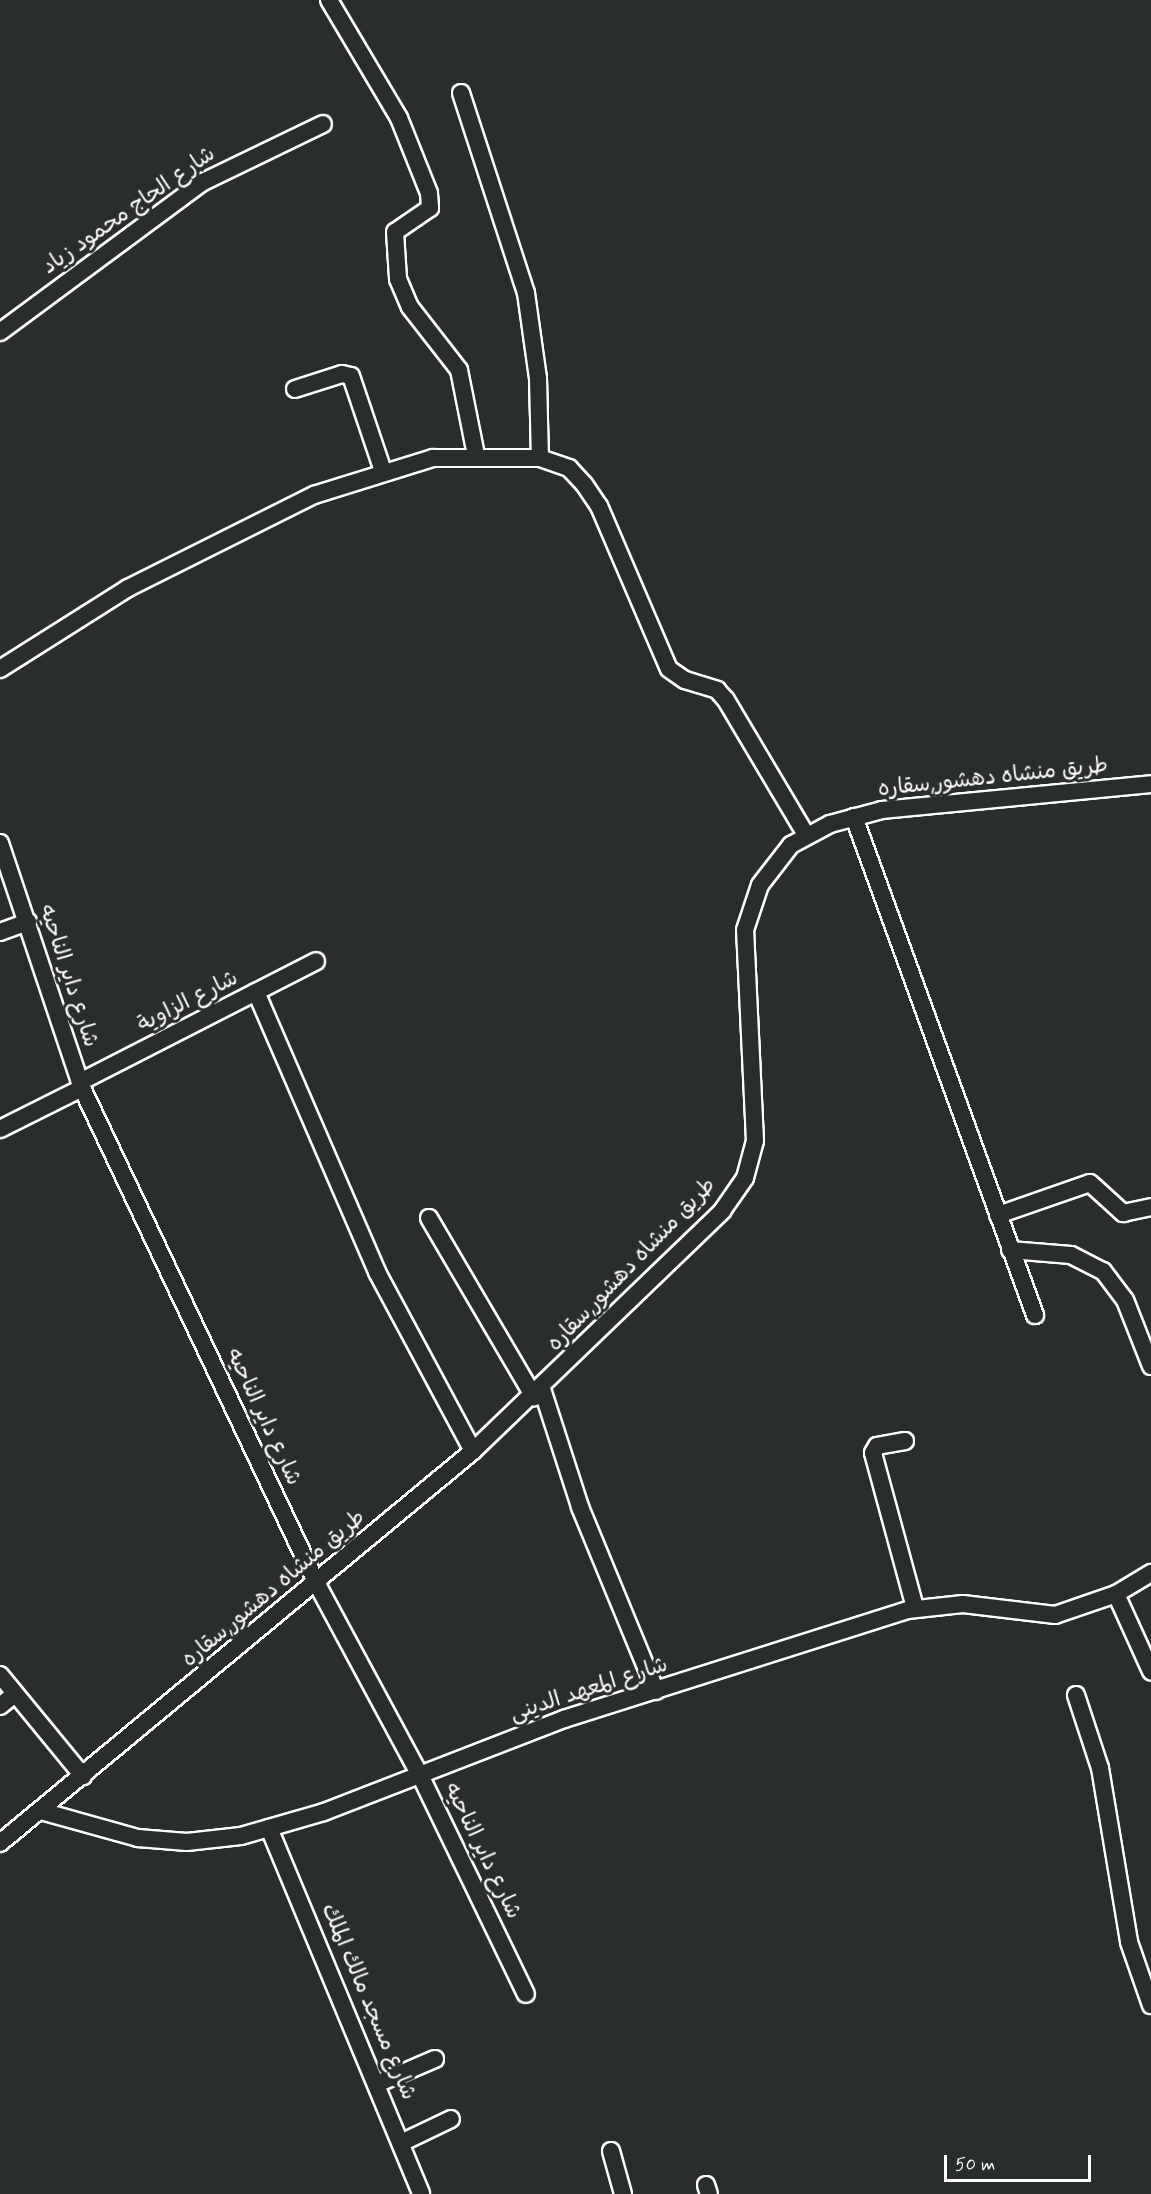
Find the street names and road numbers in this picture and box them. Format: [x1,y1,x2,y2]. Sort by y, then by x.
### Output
street label: شارع الحاج محمود زياد [37,141,221,281]
street label: طريق منشاه دهشور,سقاره [877,753,1109,803]
street label: شارع داير الناحيه [33,901,103,1051]
street label: شارع الزاوية [133,965,243,1039]
street label: طريق منشاه دهشور,سقاره [542,1173,722,1357]
street label: شارع داير الناحيه [220,1344,306,1490]
street label: طريق منشاه دهشور,سقاره [177,1505,371,1673]
street label: شارع المعهد الدينى [507,1652,671,1728]
street label: شارع داير الناحيه [438,1779,526,1923]
street label: شارع مسجد مالك الملك [315,1900,421,2104]

